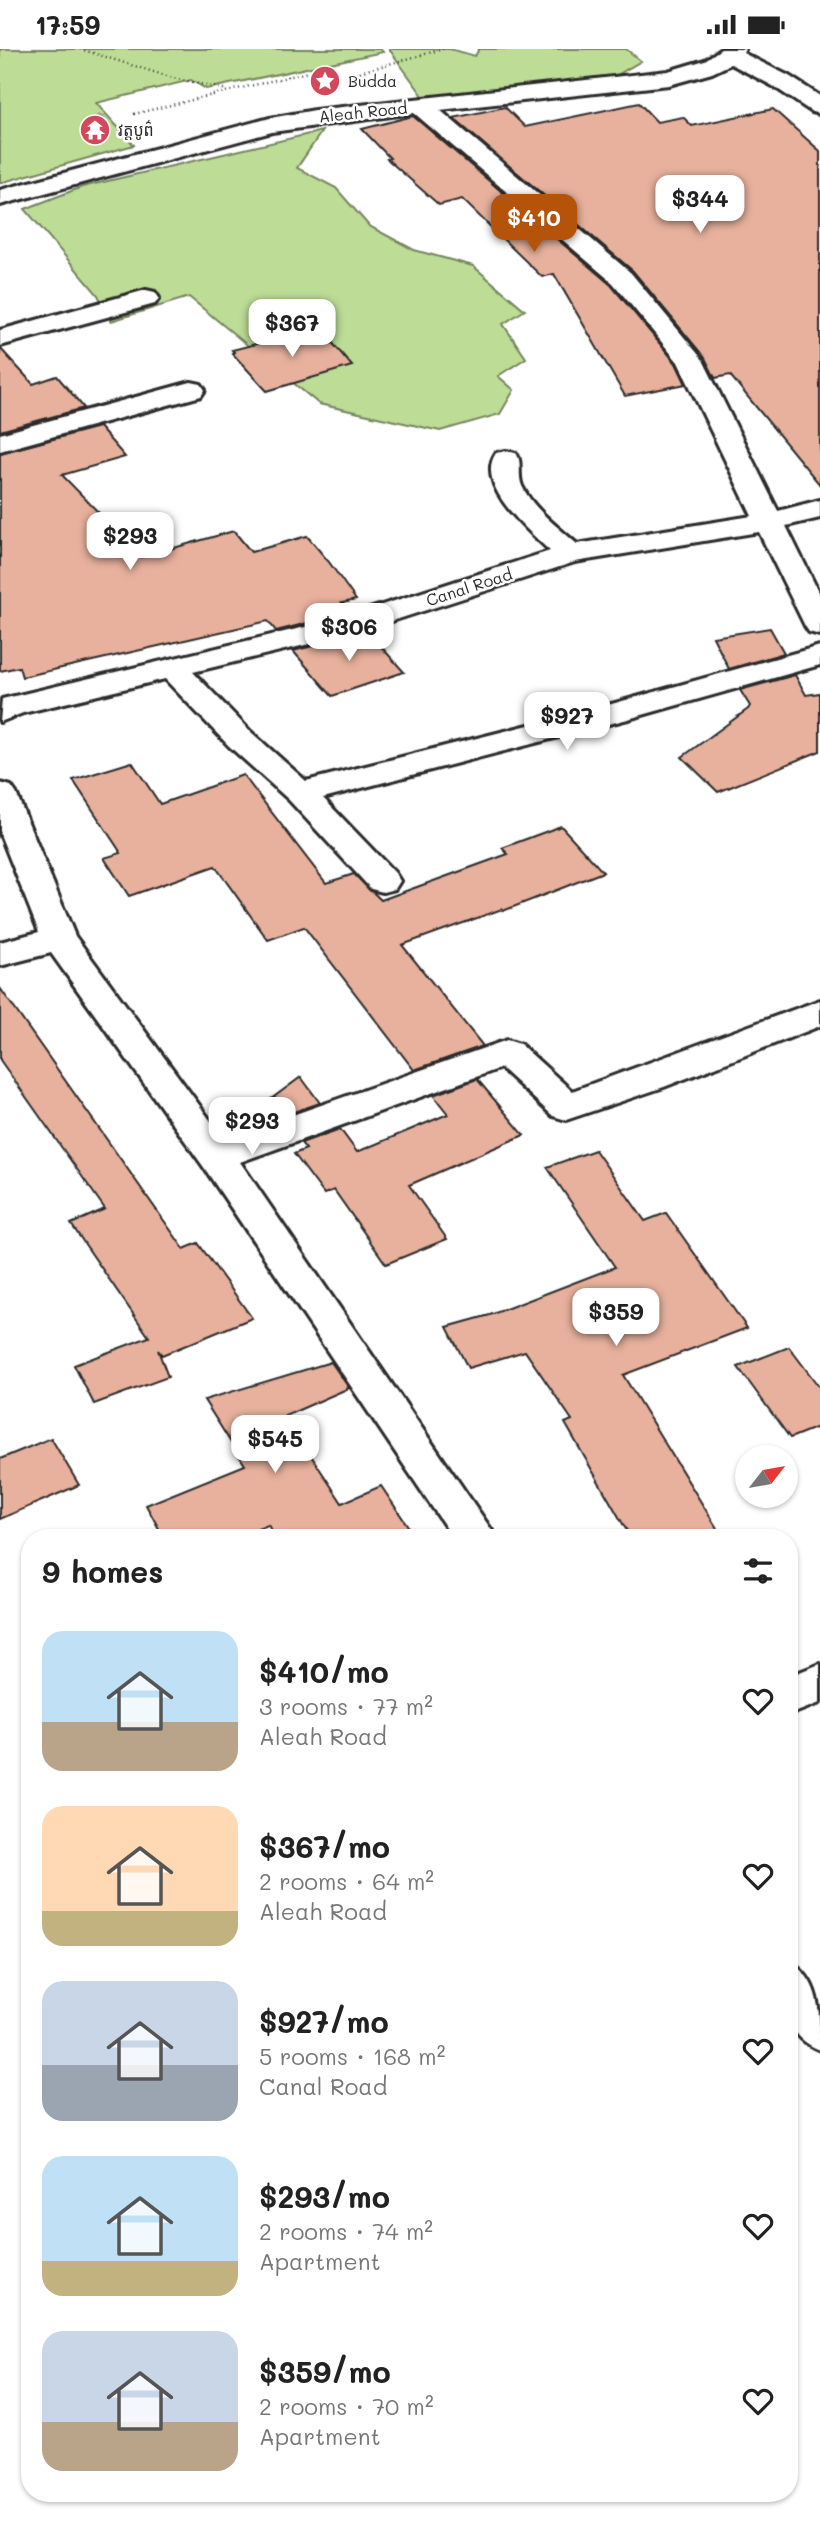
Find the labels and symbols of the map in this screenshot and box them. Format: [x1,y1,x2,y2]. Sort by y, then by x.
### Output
place icon: Budda [308,64,342,98]
place label: Budda [348,70,397,91]
street label: Aleah Road [318,96,408,127]
temple icon: វត្តបូព៌ [78,113,112,147]
place label: វត្តបូព៌ [118,119,154,140]
pin: $344 [659,176,741,235]
pin: $410 [493,195,575,254]
pin: $367 [251,299,333,359]
pin: $293 [89,512,171,572]
street label: Canal Road [423,563,515,610]
pin: $306 [308,603,390,663]
pin: $927 [526,693,608,752]
pin: $293 [211,1097,293,1157]
pin: $359 [575,1289,657,1348]
pin: $545 [234,1415,316,1475]
north arrow [735,1445,798,1509]

